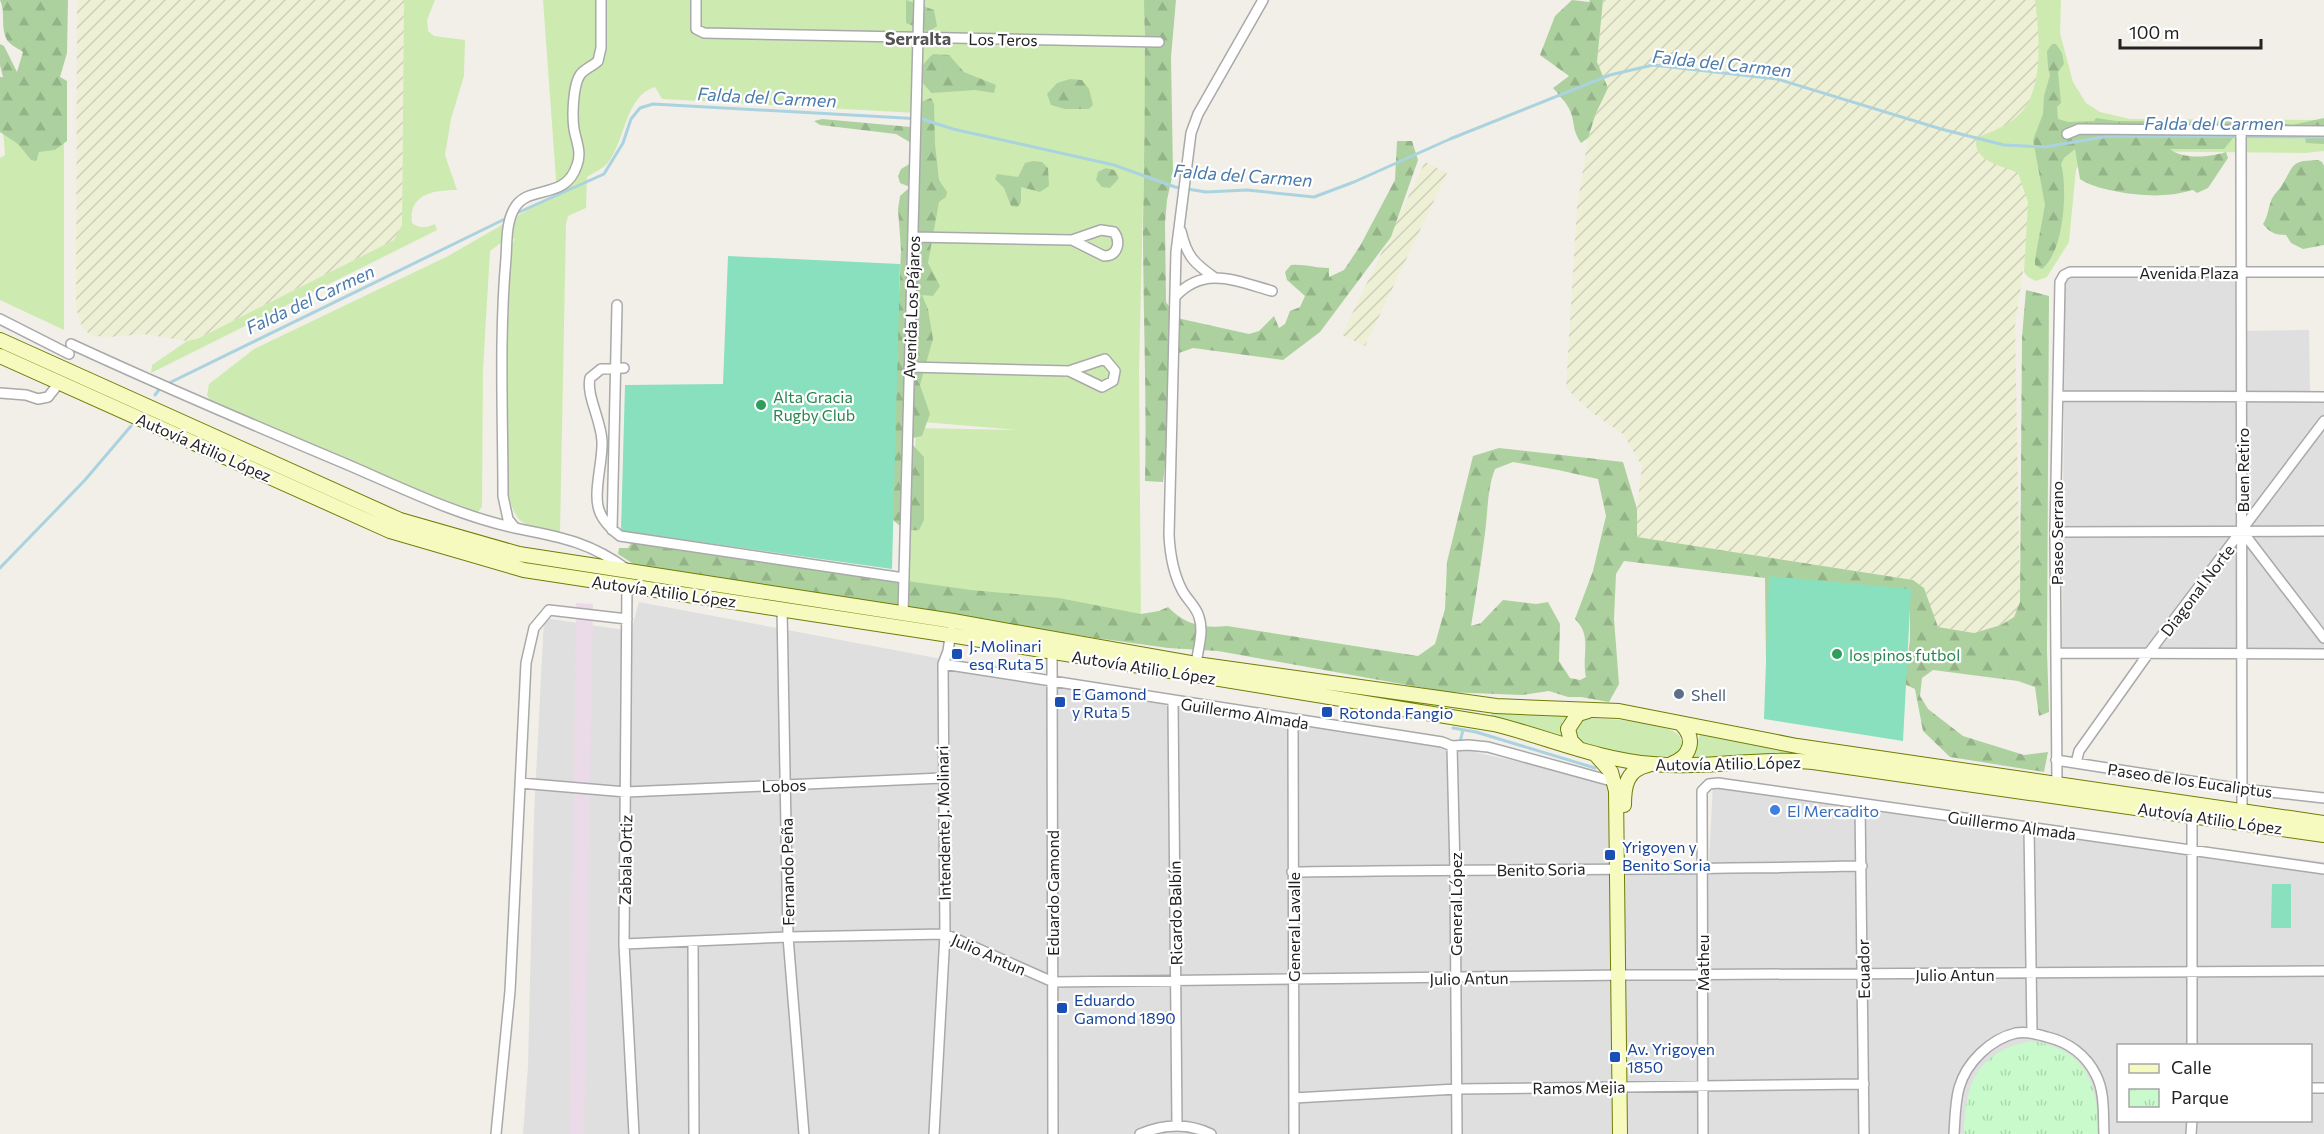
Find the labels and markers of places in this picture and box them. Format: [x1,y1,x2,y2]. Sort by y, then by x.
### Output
place label: Alta Gracia Rugby Club [773,387,855,424]
marker: Alta Gracia Rugby Club [754,398,768,412]
place label: J. Molinari esq Ruta 5 [969,636,1044,673]
place label: los pinos futbol [1849,645,1960,664]
marker: J. Molinari esq Ruta 5 [950,647,964,661]
marker: los pinos futbol [1830,647,1844,661]
place label: E Gamond y Ruta 5 [1072,684,1147,721]
place label: Shell [1691,685,1726,704]
marker: Shell [1672,687,1686,701]
marker: E Gamond y Ruta 5 [1053,695,1067,709]
place label: Rotonda Fangio [1339,703,1453,722]
marker: Rotonda Fangio [1320,705,1334,719]
place label: El Mercadito [1787,801,1879,820]
marker: El Mercadito [1768,803,1782,817]
place label: Yrigoyen y Benito Soria [1622,837,1711,874]
marker: Yrigoyen y Benito Soria [1603,848,1617,862]
place label: Eduardo Gamond 1890 [1074,990,1176,1027]
marker: Eduardo Gamond 1890 [1055,1001,1069,1015]
place label: Av. Yrigoyen 1850 [1627,1039,1715,1076]
marker: Av. Yrigoyen 1850 [1608,1050,1622,1064]

